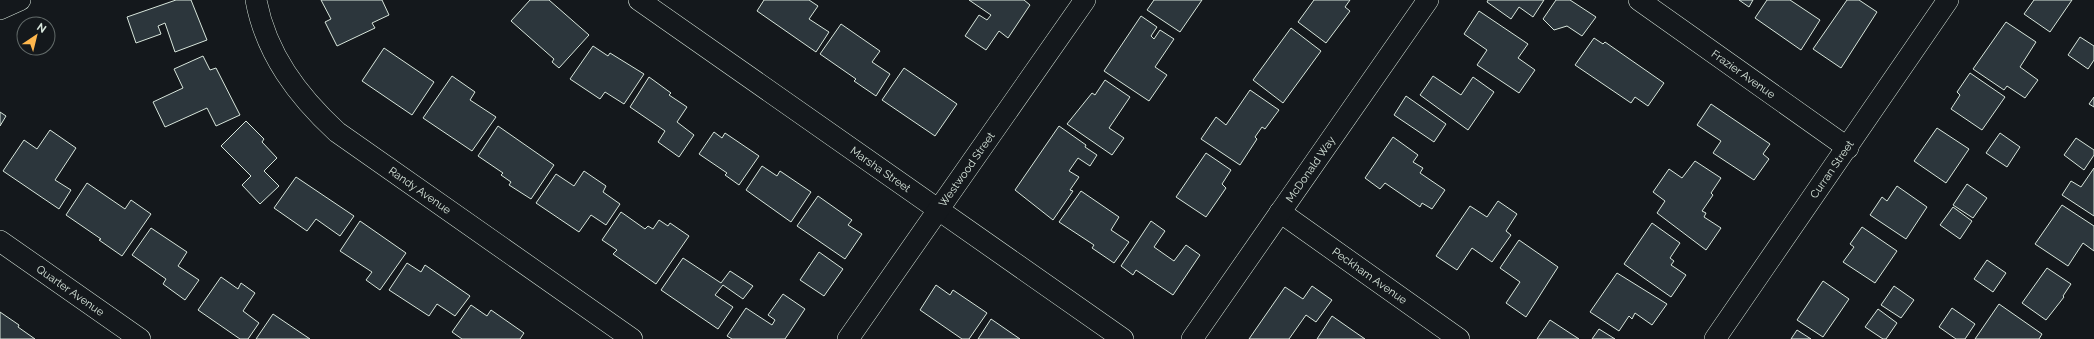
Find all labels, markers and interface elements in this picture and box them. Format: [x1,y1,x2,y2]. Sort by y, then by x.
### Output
north arrow [16,16,56,56]
text: N [34,20,49,36]
street label: Frazier Avenue [1709,47,1778,101]
street label: Westwood Street [936,129,997,209]
street label: McDonald Way [1283,134,1338,205]
street label: Curran Street [1807,137,1856,201]
street label: Marsha Street [848,144,914,195]
street label: Randy Avenue [386,164,454,217]
street label: Peckham Avenue [1330,245,1410,307]
street label: Quarter Avenue [34,262,107,319]

